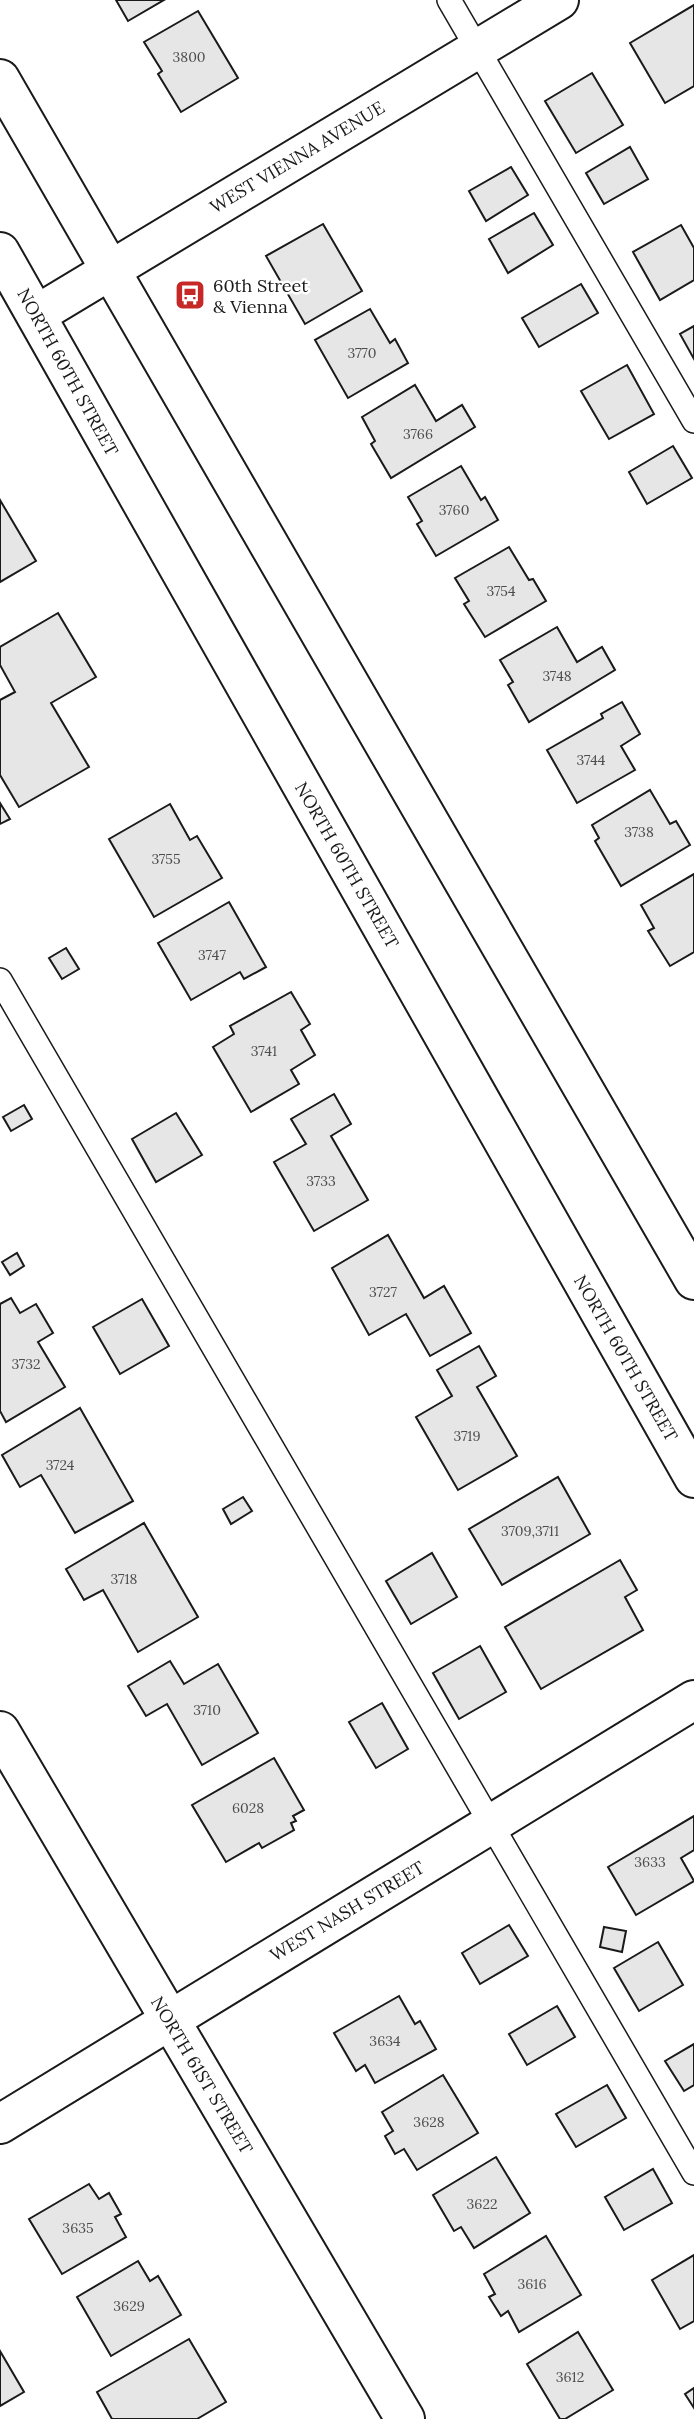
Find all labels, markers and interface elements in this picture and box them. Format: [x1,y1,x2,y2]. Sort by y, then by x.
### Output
house number: 3800 [172,48,206,66]
street label: WEST VIENNA AVENUE [205,96,389,218]
place label: 60th Street & Vienna [213,274,308,318]
bus stop icon: 60th Street & Vienna [173,278,207,312]
street label: NORTH 60TH STREET [12,284,124,460]
house number: 3770 [347,344,377,362]
house number: 3766 [403,425,433,443]
house number: 3760 [439,501,469,519]
house number: 3754 [486,582,516,600]
house number: 3748 [542,667,572,685]
house number: 3744 [577,751,606,769]
street label: NORTH 60TH STREET [290,778,404,953]
house number: 3738 [624,823,654,841]
house number: 3755 [151,850,181,868]
house number: 3747 [198,946,226,964]
house number: 3741 [251,1042,277,1060]
house number: 3733 [306,1172,336,1190]
street label: NORTH 60TH STREET [569,1271,683,1446]
house number: 3727 [369,1283,397,1301]
house number: 3732 [11,1355,41,1373]
house number: 3719 [453,1427,481,1445]
house number: 3724 [46,1456,75,1474]
house number: 3709,3711 [501,1522,559,1540]
house number: 3718 [111,1570,138,1588]
house number: 3710 [193,1701,221,1719]
house number: 6028 [232,1799,264,1817]
house number: 3633 [634,1853,666,1871]
street label: WEST NASH STREET [265,1855,429,1966]
street label: NORTH 61ST STREET [146,1992,258,2158]
house number: 3634 [369,2032,401,2050]
house number: 3628 [413,2113,445,2131]
house number: 3622 [467,2195,497,2213]
house number: 3635 [62,2219,94,2237]
house number: 3616 [517,2275,547,2293]
house number: 3629 [113,2297,145,2315]
house number: 3612 [556,2368,584,2386]

